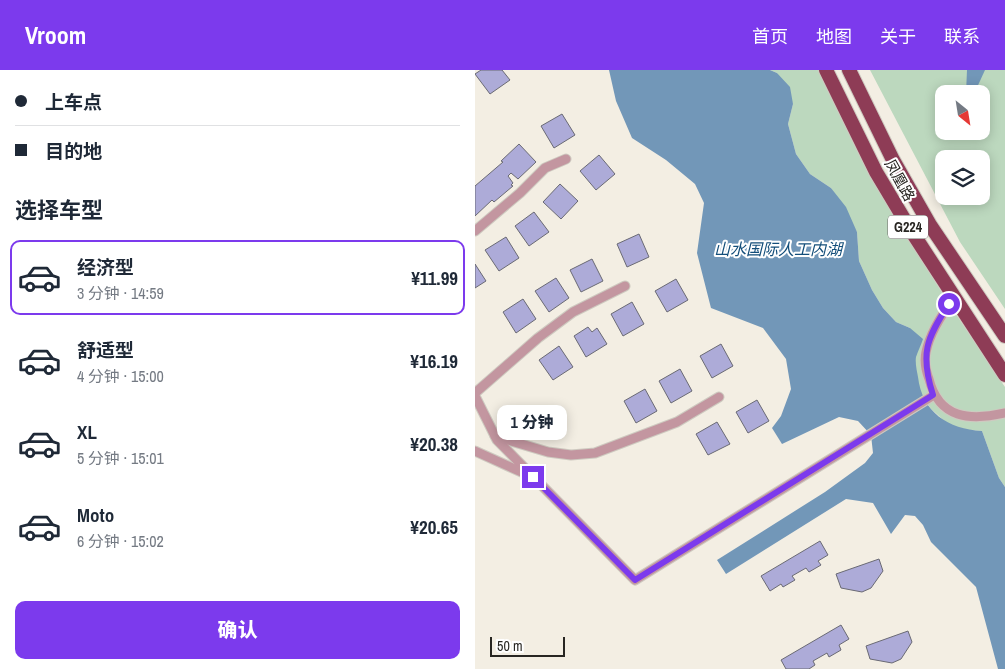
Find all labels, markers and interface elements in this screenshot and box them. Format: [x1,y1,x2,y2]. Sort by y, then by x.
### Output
text: Vroom [25,19,86,51]
text: 首页 [752,24,788,49]
text: 地图 [816,24,852,49]
text: 关于 [880,24,916,49]
text: 联系 [944,24,980,49]
north arrow [935,85,990,140]
map controls [935,85,990,205]
text: 上车点 [45,89,102,115]
text: 目的地 [45,138,102,164]
button: layers [935,150,990,205]
street label: 凤凰路 [880,155,920,205]
text: 选择车型 [15,195,103,225]
road number: G224 [888,216,928,238]
water label: 山水国际人工内湖 [714,238,845,260]
text: 经济型 [77,254,134,280]
icon: car [17,255,62,300]
text: ¥11.99 [411,265,458,291]
text: 3 分钟 · 14:59 [77,282,164,304]
route start [938,293,960,315]
text: 舒适型 [77,337,134,363]
icon: car [17,338,62,383]
text: ¥16.19 [410,348,458,374]
text: 4 分钟 · 15:00 [77,365,164,387]
callout: 1 分钟 [498,404,568,440]
text: 1 分钟 [511,411,553,433]
text: XL [77,419,97,445]
icon: car [17,421,62,466]
text: ¥20.38 [410,431,458,457]
text: 5 分钟 · 15:01 [77,447,164,469]
route end [522,466,544,488]
text: Moto [77,502,114,528]
icon: car [17,504,62,549]
text: ¥20.65 [410,514,458,540]
text: 6 分钟 · 15:02 [77,530,164,552]
button: 确认 [15,601,460,659]
scale bar [490,634,565,657]
text: 50 m [497,637,523,655]

